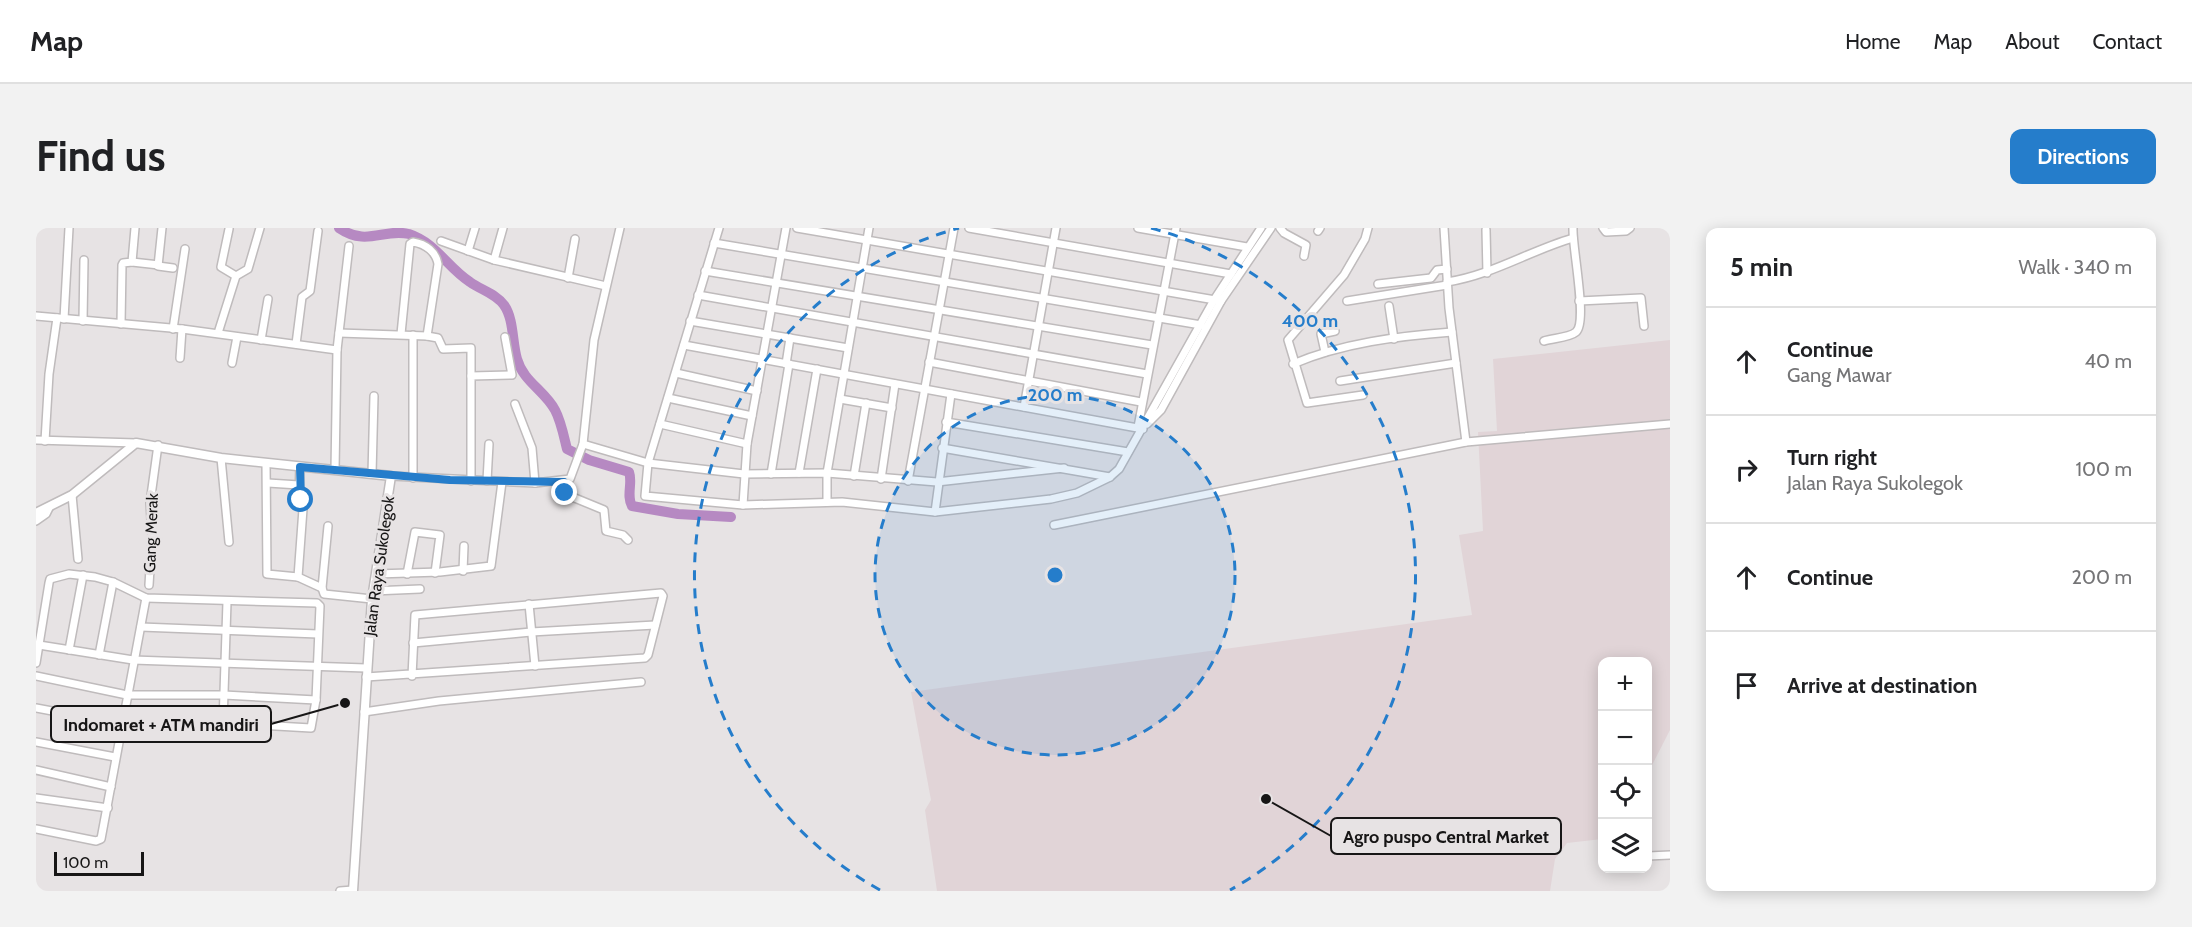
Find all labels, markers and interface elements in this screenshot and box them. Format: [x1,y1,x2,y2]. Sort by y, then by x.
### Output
text: Map [30,24,83,58]
text: Home [1845,29,1901,54]
text: Map [1934,29,1972,54]
text: About [2005,29,2059,54]
text: Contact [2092,29,2162,54]
button: Directions [2010,129,2156,184]
text: Find us [36,130,165,182]
text: 5 min [1730,251,1793,283]
text: Walk · 340 m [2018,255,2132,279]
text: 400 m [1282,310,1338,332]
text: Continue [1787,336,1873,363]
icon: ahead [1730,345,1763,378]
text: 40 m [2084,349,2132,373]
text: Gang Mawar [1787,363,1891,387]
text: 200 m [1028,384,1082,406]
text: Turn right [1787,444,1877,471]
icon: right [1730,453,1763,486]
text: 100 m [2076,457,2132,481]
text: Jalan Raya Sukolegok [1787,471,1963,495]
route end [551,479,577,505]
route start [287,486,313,512]
street label: Gang Merak [140,492,162,573]
street label: Jalan Raya Sukolegok [360,494,398,638]
icon: ahead [1730,561,1763,594]
text: Continue [1787,564,1873,591]
centre of rings [1045,565,1065,585]
text: 200 m [2072,565,2132,589]
map controls [1598,657,1652,873]
button: + [1598,657,1652,711]
icon: arrive [1730,669,1763,702]
text: Arrive at destination [1787,672,1977,699]
callout: Indomaret + ATM mandiri [51,706,271,742]
button: − [1598,711,1652,765]
text: Indomaret + ATM mandiri [63,714,259,736]
button: locate [1598,765,1652,819]
callout: Agro puspo Central Market [1331,818,1561,854]
button: layers [1598,819,1652,873]
text: Agro puspo Central Market [1343,826,1549,848]
scale bar [54,849,144,876]
text: 100 m [63,853,108,872]

